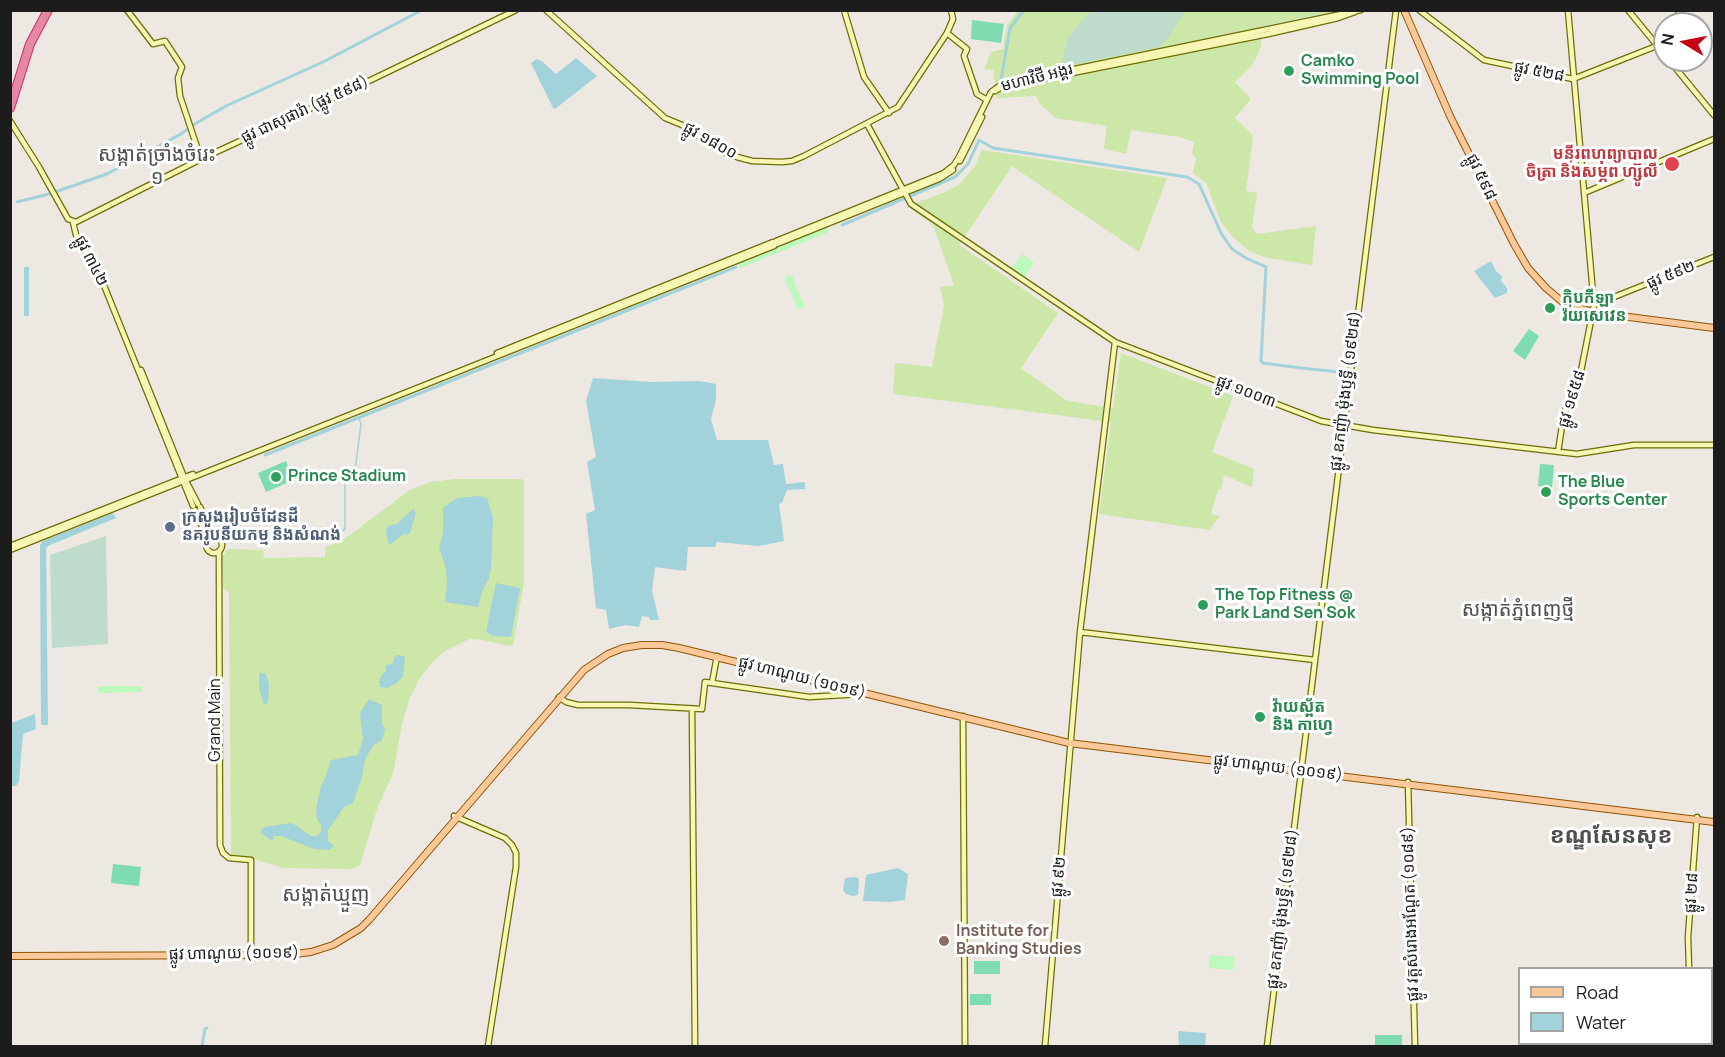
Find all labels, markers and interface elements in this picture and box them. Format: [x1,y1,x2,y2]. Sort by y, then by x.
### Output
north arrow [1653,12,1713,72]
text: N [1655,32,1679,47]
place label: Camko Swimming Pool [1301,52,1420,90]
street label: ផ្លូវ ៥២៨ [1512,58,1566,86]
street label: មហាវិថី អង្គរ [999,60,1075,96]
marker: Camko Swimming Pool [1282,64,1296,78]
street label: ផ្លូវ ជាសុផារ៉ា (ផ្លូវ ៥៩៨) [238,72,372,148]
street label: ផ្លូវ ១៨០០ [679,118,741,164]
district label: សង្កាត់ច្រាំងចំរេះ ១ [98,143,216,190]
place label: មន្ទីរពហុព្យាបាល ចិត្រា និងសម្ភព ហ្ស៊ូលី [1526,145,1658,183]
street label: ផ្លូវ ៥៩៨ [1462,151,1500,203]
marker: មន្ទីរពហុព្យាបាល ចិត្រា និងសម្ភព ហ្ស៊ូលី [1663,155,1681,173]
street label: ផ្លូវ ៣៤២ [70,232,112,290]
street label: ផ្លូវ ៥៩២ [1644,256,1698,294]
place label: ក្លិបកីឡា រ៉យសេវេន [1562,289,1626,327]
marker: ក្លិបកីឡា រ៉យសេវេន [1543,301,1557,315]
street label: ផ្លូវ ឧកញ៉ា ម៉ុងឫទ្ធី (១៩២៨) [1327,310,1365,472]
street label: ផ្លូវ ១៩៥៨ [1554,368,1590,430]
street label: ផ្លូវ ១០០៣ [1213,372,1279,412]
place label: Prince Stadium [288,467,406,487]
marker: Prince Stadium [269,470,283,484]
place label: The Blue Sports Center [1558,473,1667,511]
marker: The Blue Sports Center [1539,485,1553,499]
place label: ក្រសួងរៀបចំដែនដី នគរូបនីយកម្ម និងសំណង់ [182,508,341,546]
marker: ក្រសួងរៀបចំដែនដី នគរូបនីយកម្ម និងសំណង់ [163,520,177,534]
place label: The Top Fitness @ Park Land Sen Sok [1215,586,1355,624]
marker: The Top Fitness @ Park Land Sen Sok [1196,598,1210,612]
district label: សង្កាត់ភ្នំពេញថ្មី [1462,598,1574,622]
street label: ផ្លូវ ហាណូយ (១០១៩) [736,653,868,703]
street label: Grand Main [206,678,226,762]
place label: វ៉ាយស្ព័ត និង កាហ្វេ [1272,698,1333,736]
marker: វ៉ាយស្ព័ត និង កាហ្វេ [1253,710,1267,724]
street label: ផ្លូវ ហាណូយ (១០១៩) [1212,751,1344,785]
district label: ខណ្ឌសែនសុខ [1550,824,1672,850]
street label: ផ្លូវ វត្តសំរោងអណ្ដែត (១០៨៩) [1398,826,1424,1002]
street label: ផ្លូវ ឧកញ៉ា ម៉ុងឫទ្ធី (១៩២៨) [1264,828,1302,990]
street label: ផ្លូវ ៩២ [1048,856,1070,898]
street label: ផ្លូវ ២៨ [1681,872,1703,914]
district label: សង្កាត់ឃ្មួញ [282,883,370,907]
place label: Institute for Banking Studies [956,922,1082,960]
marker: Institute for Banking Studies [937,934,951,948]
street label: ផ្លូវ ហាណូយ (១០១៩) [169,943,299,965]
legend [1518,967,1713,1045]
text: Road [1576,980,1619,1004]
text: Water [1576,1010,1626,1034]

